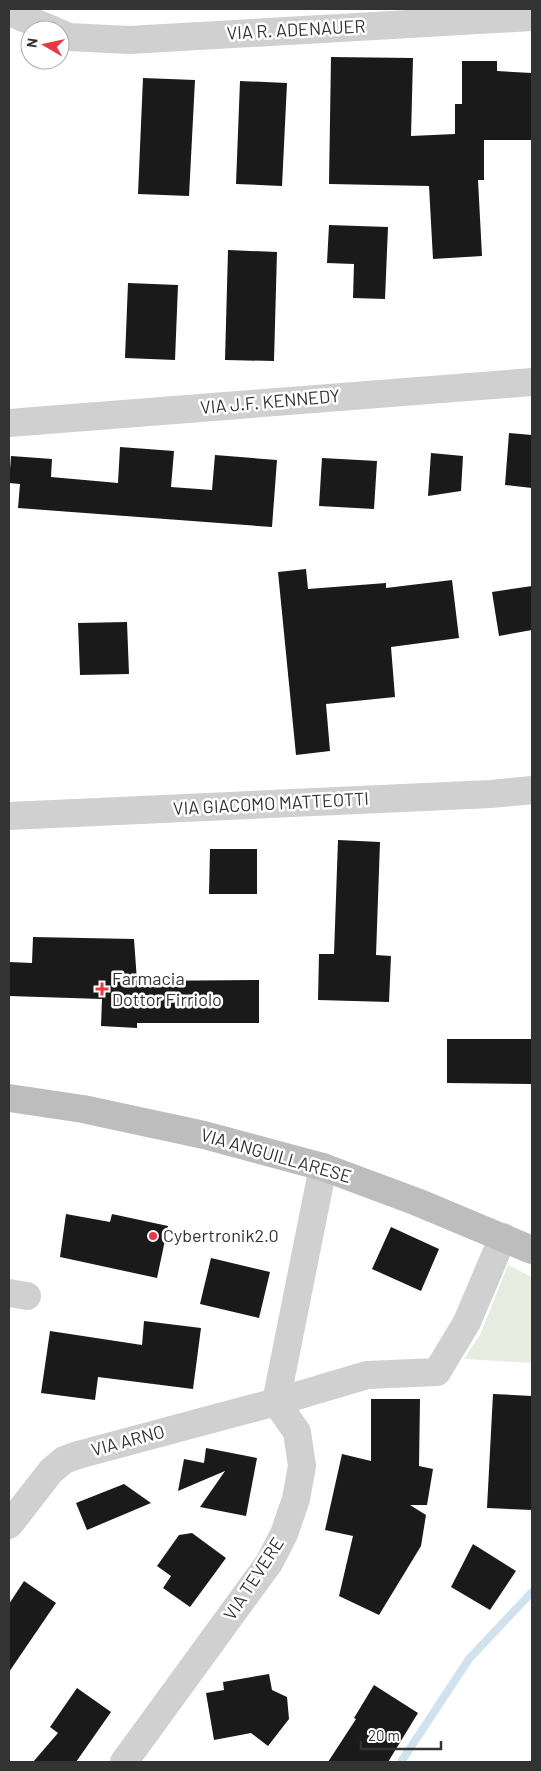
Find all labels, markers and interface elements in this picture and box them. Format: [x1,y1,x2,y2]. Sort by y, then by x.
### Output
street label: VIA R. ADENAUER [226,14,366,44]
north arrow [20,20,70,70]
text: N [23,37,41,49]
street label: VIA J.F. KENNEDY [199,384,341,418]
street label: VIA GIACOMO MATTEOTTI [172,787,369,819]
place label: Farmacia Dottor Firriolo [112,967,222,1010]
marker: Farmacia Dottor Firriolo [96,983,108,995]
street label: VIA ANGUILLARESE [198,1123,354,1187]
place label: Cybertronik2.0 [163,1224,279,1246]
marker: Cybertronik2.0 [147,1230,159,1242]
street label: VIA ARNO [89,1420,167,1460]
street label: VIA TEVERE [218,1533,288,1624]
scale bar [361,1718,441,1750]
text: 20 m [368,1726,400,1744]

